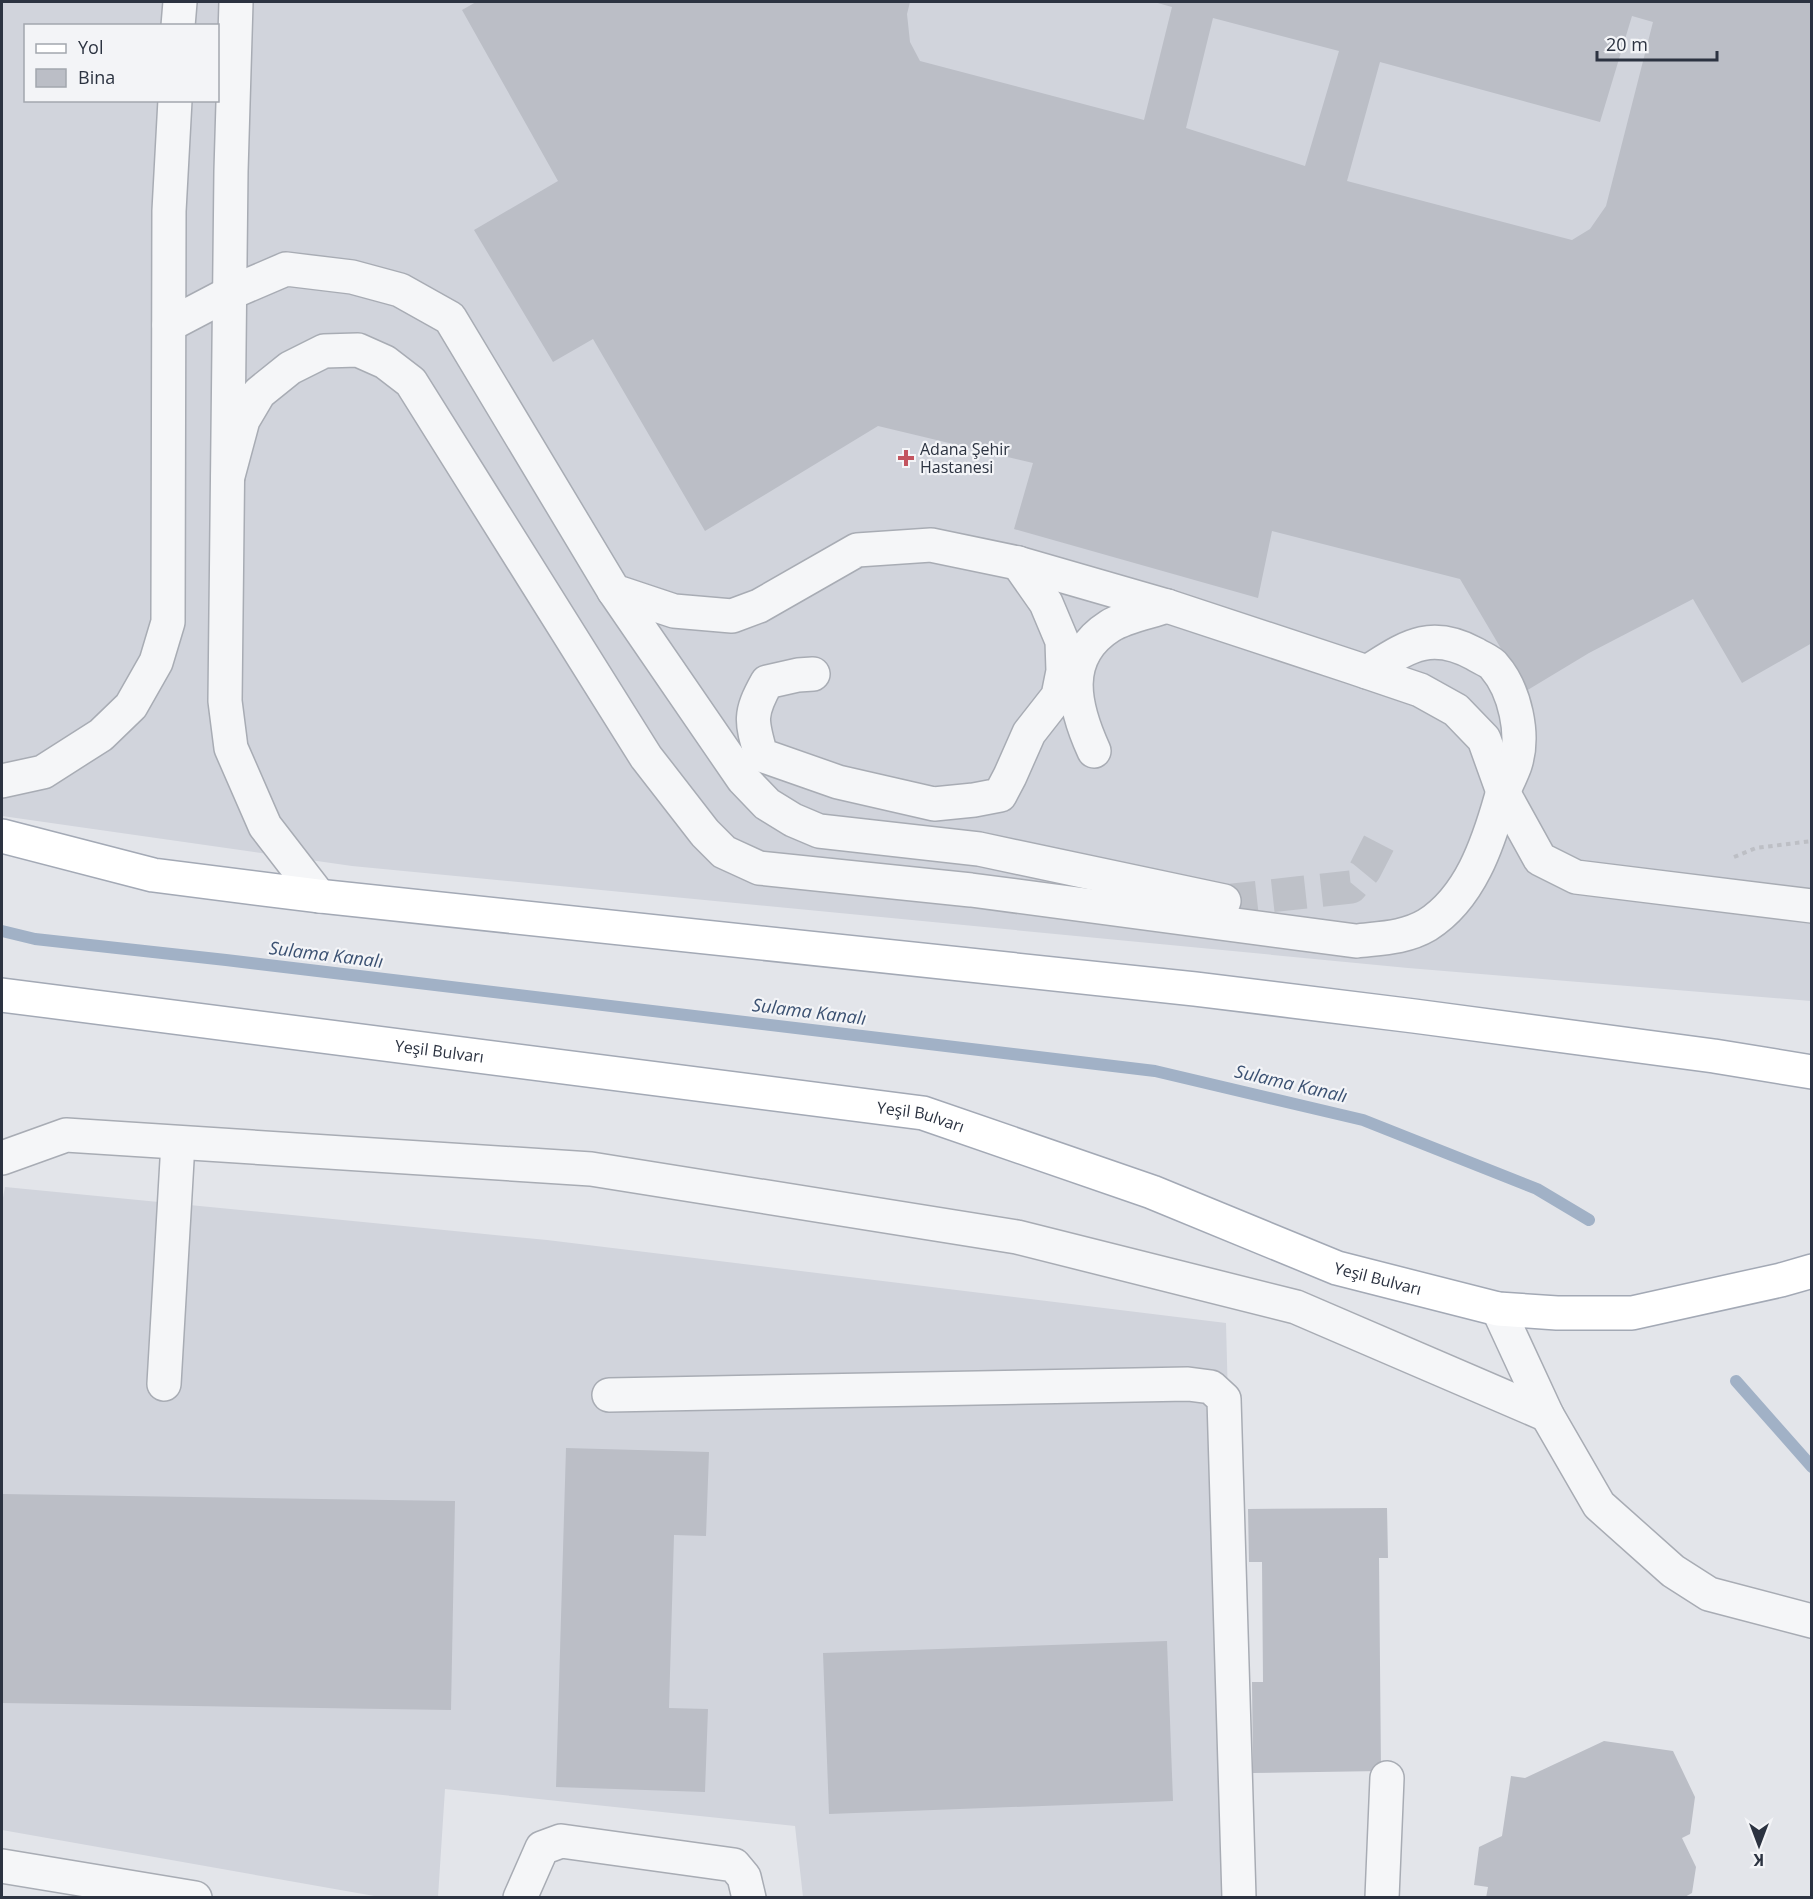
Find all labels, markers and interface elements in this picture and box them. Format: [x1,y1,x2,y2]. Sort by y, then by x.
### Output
legend [24,24,219,102]
scale bar [1597,24,1717,62]
text: 20 m [1606,32,1648,56]
text: Yol [78,35,103,59]
text: Bina [78,65,115,89]
place label: Adana Şehir Hastanesi [920,438,1010,478]
marker: Adana Şehir Hastanesi [897,449,915,467]
water label: Sulama Kanalı [268,935,385,973]
water label: Sulama Kanalı [751,992,868,1030]
street label: Yeşil Bulvarı [394,1034,485,1068]
water label: Sulama Kanalı [1233,1058,1350,1108]
street label: Yeşil Bulvarı [876,1096,967,1137]
street label: Yeşil Bulvarı [1332,1257,1424,1300]
north arrow [1729,1815,1789,1875]
text: K [1753,1849,1764,1871]

